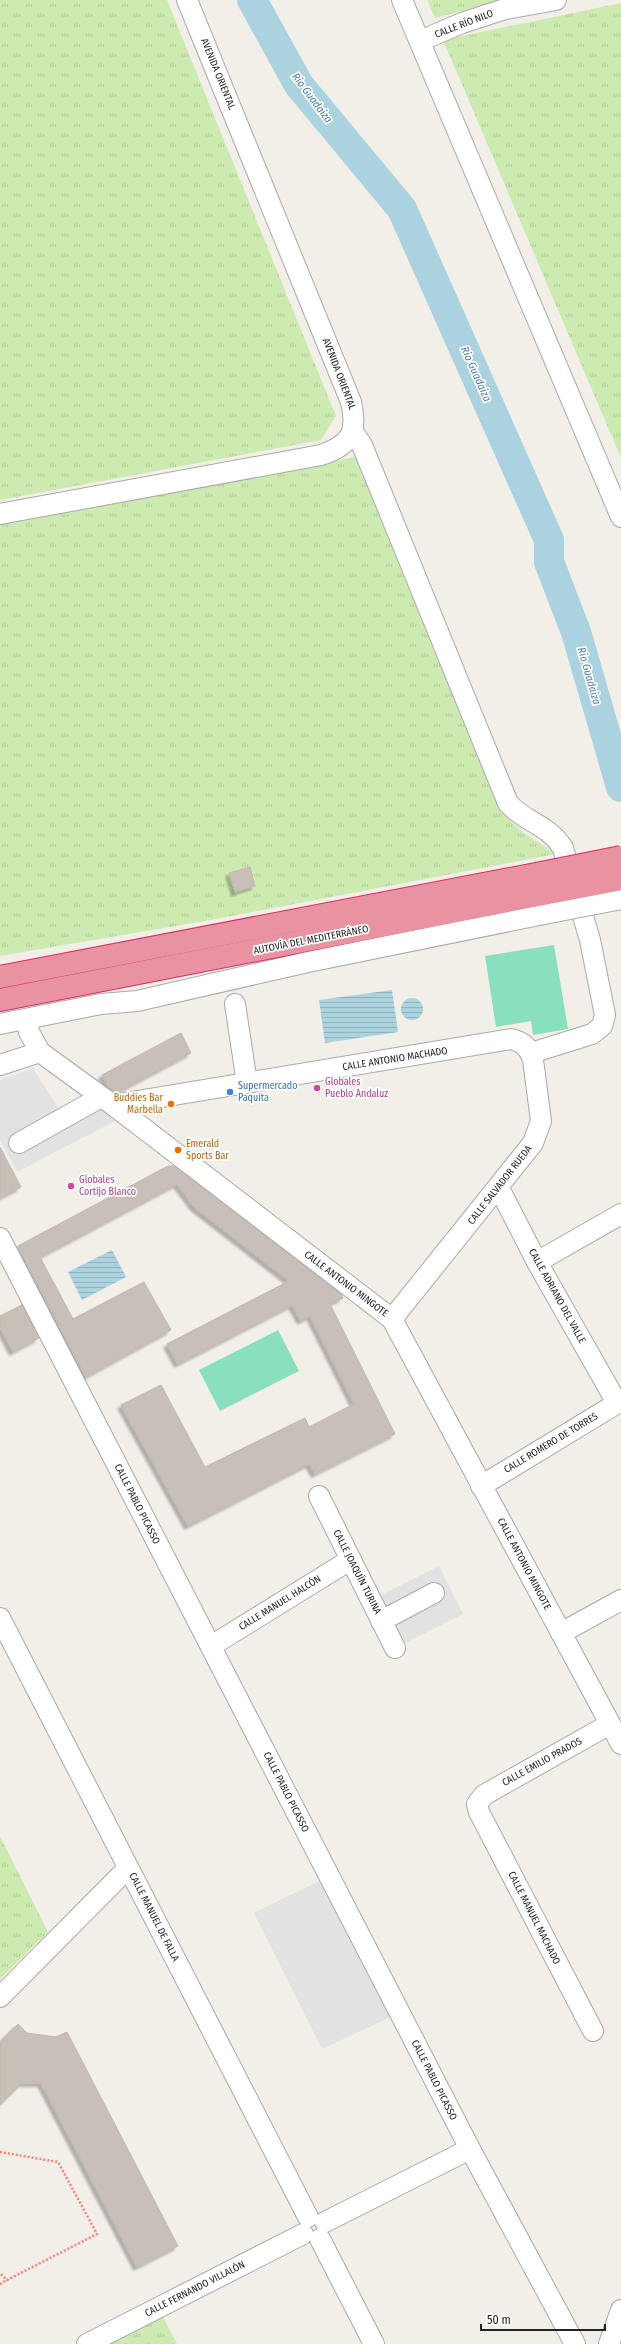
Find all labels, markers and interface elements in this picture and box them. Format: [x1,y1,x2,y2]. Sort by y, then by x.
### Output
street label: CALLE RÍO NILO [432,5,495,41]
street label: AVENIDA ORIENTAL [198,37,238,112]
water label: Rio Guadaiza [289,71,335,126]
street label: AVENIDA ORIENTAL [320,336,358,412]
water label: Rio Guadaiza [458,344,494,404]
water label: Rio Guadaiza [575,646,603,706]
street label: AUTOVÍA DEL MEDITERRÁNEO [252,921,369,957]
street label: CALLE ANTONIO MACHADO [342,1045,448,1073]
place label: Globales Pueblo Andaluz [325,1076,388,1100]
place label: Supermercado Paquita [238,1080,297,1104]
marker: Globales Pueblo Andaluz [312,1083,322,1093]
marker: Supermercado Paquita [225,1087,235,1097]
place label: Buddies Bar Marbella [114,1092,163,1116]
marker: Buddies Bar Marbella [166,1099,176,1109]
place label: Emerald Sports Bar [186,1138,229,1162]
street label: CALLE SALVADOR RUEDA [465,1142,535,1227]
marker: Emerald Sports Bar [173,1145,183,1155]
place label: Globales Cortijo Blanco [79,1174,136,1198]
marker: Globales Cortijo Blanco [66,1181,76,1191]
street label: CALLE ADRIANO DEL VALLE [526,1247,588,1346]
street label: CALLE ANTONIO MINGOTE [302,1248,391,1320]
street label: CALLE ROMERO DE TORRES [502,1410,600,1476]
street label: CALLE PABLO PICASSO [112,1462,162,1546]
street label: CALLE ANTONIO MINGOTE [495,1516,553,1612]
street label: CALLE JOAQUÍN TURINA [330,1527,386,1617]
street label: CALLE MANUEL HALCÓN [236,1571,323,1633]
street label: CALLE EMILIO PRADOS [500,1735,584,1789]
street label: CALLE PABLO PICASSO [261,1750,311,1834]
street label: CALLE MANUEL MACHADO [505,1869,563,1967]
street label: CALLE MANUEL DE FALLA [126,1871,182,1964]
street label: CALLE PABLO PICASSO [409,2038,459,2122]
street label: CALLE FERNANDO VILLALÓN [142,2257,247,2319]
scale bar [481,2306,605,2332]
text: 50 m [487,2313,511,2327]

